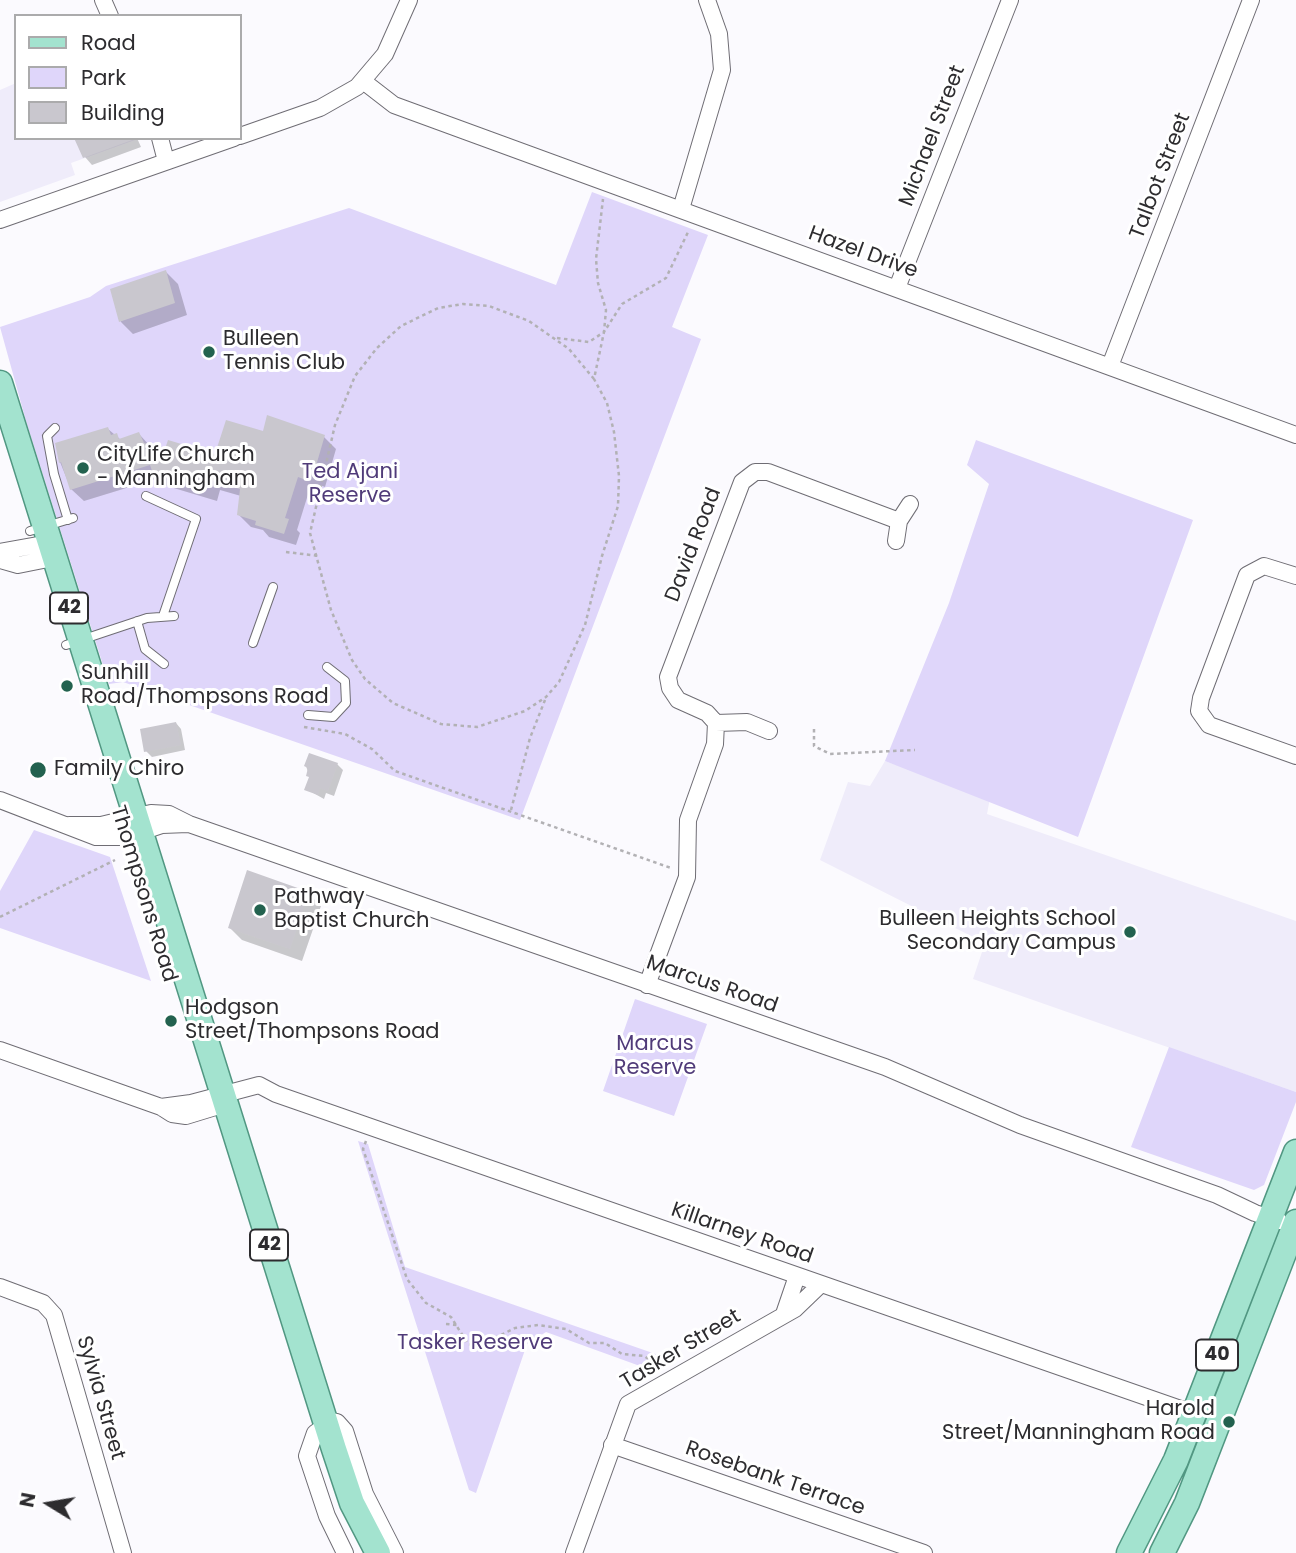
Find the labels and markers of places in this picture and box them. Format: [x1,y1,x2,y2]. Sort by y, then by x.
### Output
place label: Bulleen Tennis Club [223,327,345,377]
marker: Bulleen Tennis Club [201,344,217,360]
place label: CityLife Church - Manningham [97,443,255,493]
marker: CityLife Church - Manningham [75,460,91,476]
place label: Sunhill Road/Thompsons Road [81,661,329,711]
marker: Sunhill Road/Thompsons Road [59,678,75,694]
place label: Family Chiro [54,757,184,783]
marker: Family Chiro [28,760,48,780]
place label: Pathway Baptist Church [274,885,429,935]
marker: Pathway Baptist Church [252,902,268,918]
place label: Bulleen Heights School Secondary Campus [879,907,1116,957]
marker: Bulleen Heights School Secondary Campus [1122,924,1138,940]
place label: Hodgson Street/Thompsons Road [185,996,440,1046]
marker: Hodgson Street/Thompsons Road [163,1013,179,1029]
place label: Harold Street/Manningham Road [942,1397,1215,1447]
marker: Harold Street/Manningham Road [1221,1414,1237,1430]

